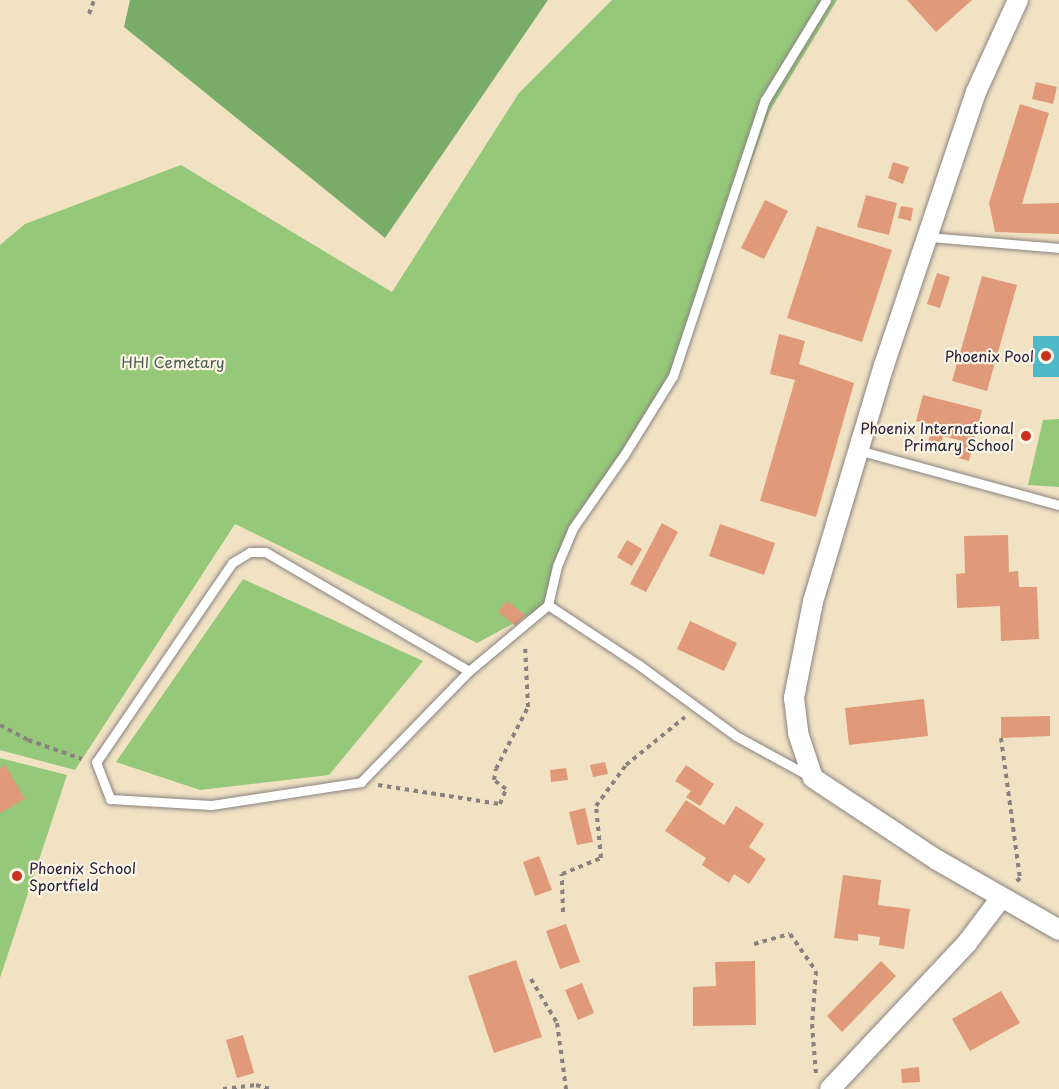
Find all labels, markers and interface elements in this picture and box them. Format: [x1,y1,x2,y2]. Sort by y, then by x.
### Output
place label: Phoenix Pool [944,347,1034,365]
marker: Phoenix Pool [1039,349,1053,363]
park label: HHI Cemetary [121,353,225,371]
place label: Phoenix International Primary School [859,418,1014,453]
marker: Phoenix International Primary School [1019,429,1033,443]
place label: Phoenix School Sportfield [29,858,136,893]
marker: Phoenix School Sportfield [10,869,24,883]

